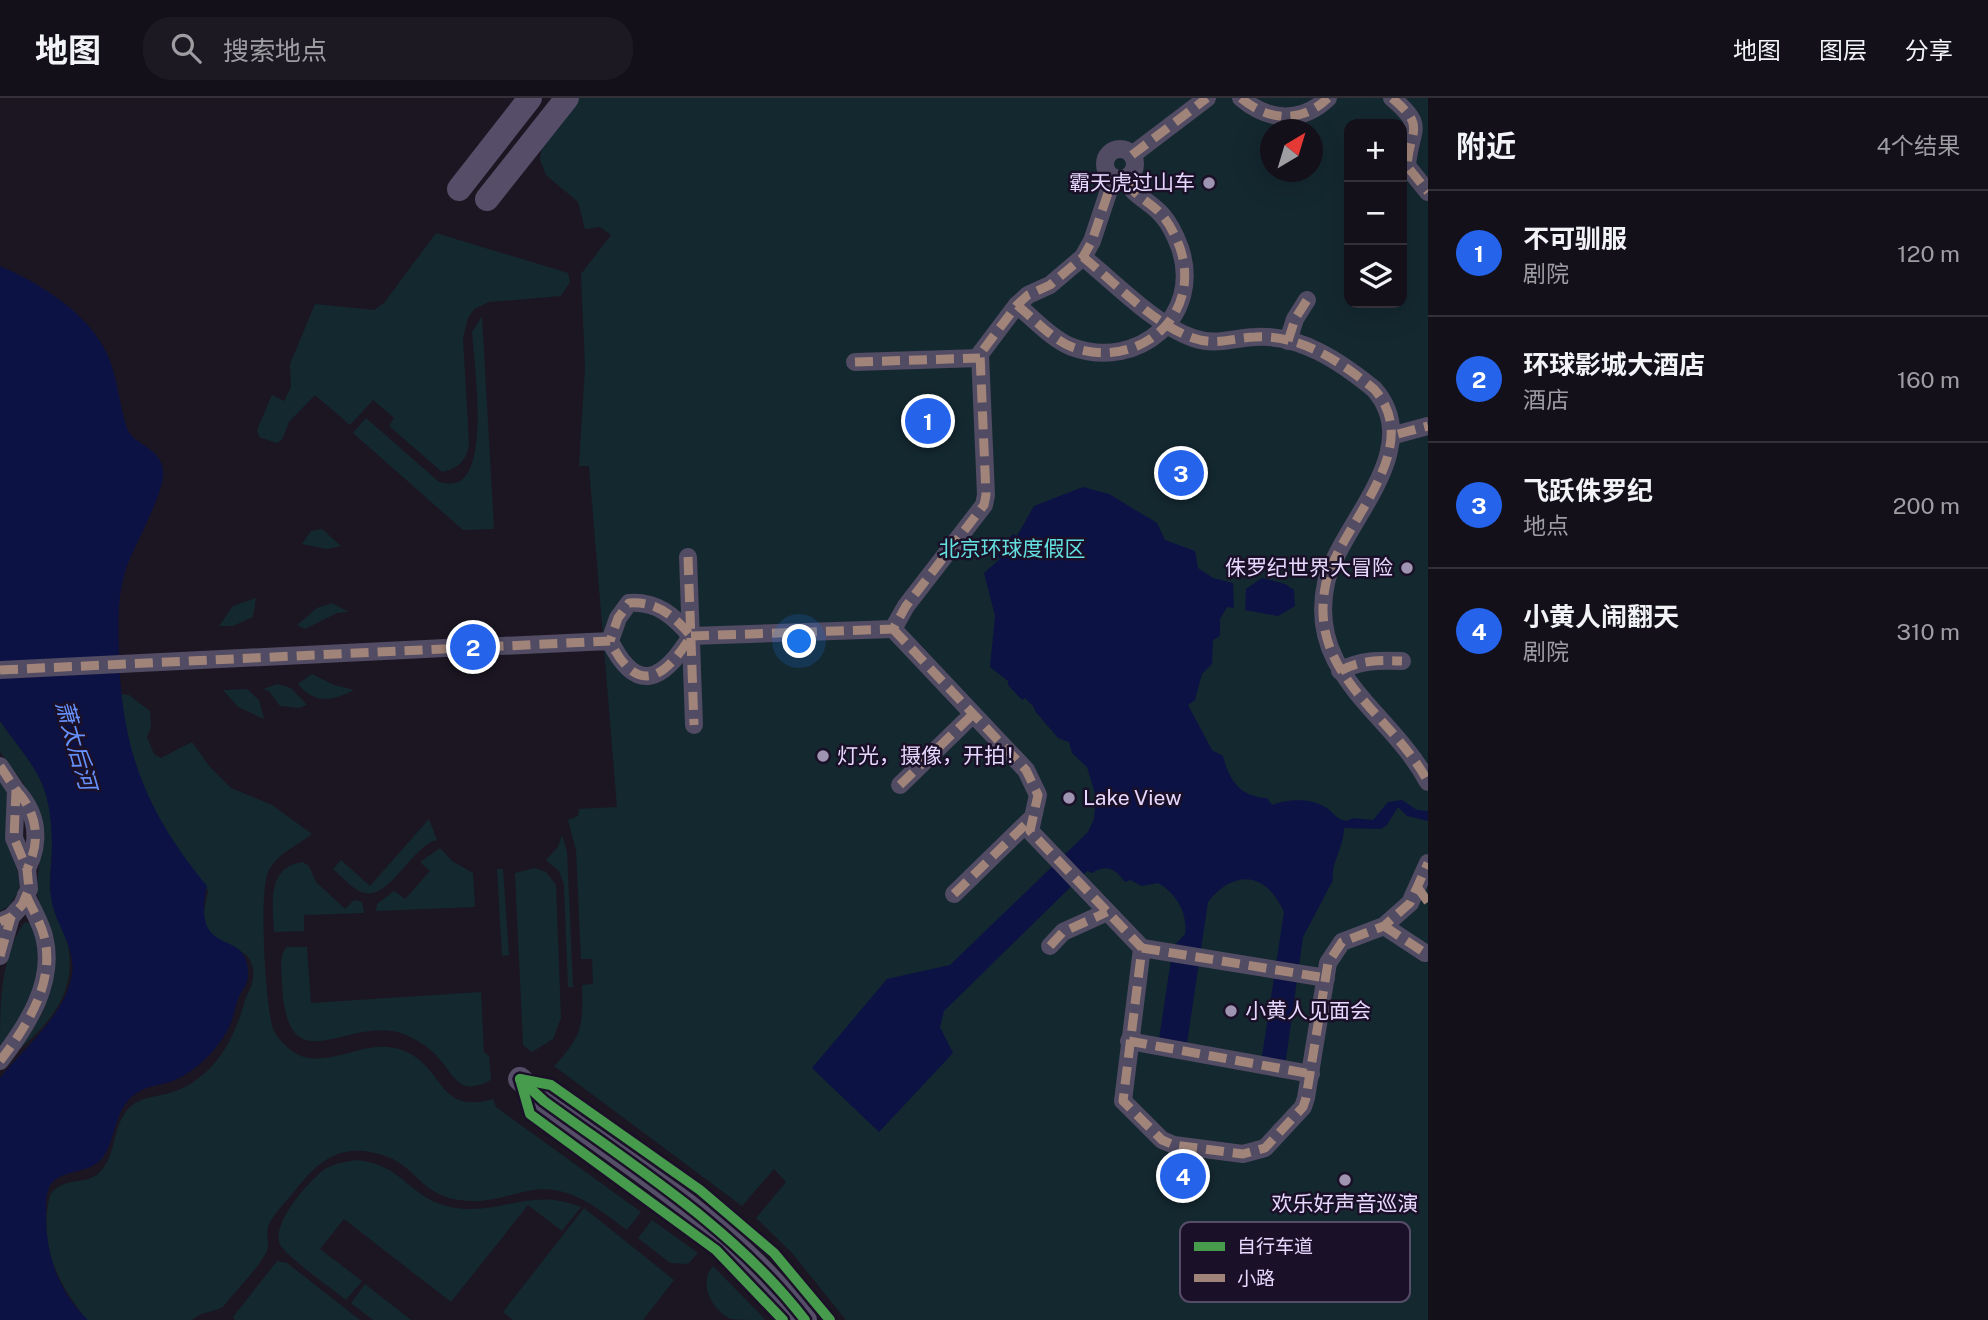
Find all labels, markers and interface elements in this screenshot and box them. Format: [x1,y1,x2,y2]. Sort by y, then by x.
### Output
search box [143,17,633,80]
icon: search [167,29,205,67]
text: 地图 [35,31,101,69]
text: 搜索地点 [223,35,327,66]
text: 地图 [1733,36,1781,64]
text: 图层 [1819,36,1867,64]
text: 分享 [1905,36,1953,64]
north arrow [1260,119,1323,182]
map controls [1344,119,1407,308]
button: + [1344,119,1407,182]
text: 附近 [1456,128,1516,164]
text: 4个结果 [1877,132,1960,159]
place label: 霸天虎过山车 [1069,170,1195,195]
marker: 霸天虎过山车 [1201,175,1217,191]
button: − [1344,182,1407,245]
text: 不可驯服 [1523,223,1627,254]
text: 1 [1474,240,1484,267]
text: 120 m [1897,240,1960,267]
button: layers [1344,245,1407,308]
text: 剧院 [1523,260,1569,287]
text: 环球影城大酒店 [1523,349,1705,380]
text: 2 [1472,366,1486,393]
text: 160 m [1897,366,1960,393]
text: 酒店 [1523,386,1569,413]
pin: 1 [905,395,951,447]
pin: 3 [1158,447,1204,499]
text: 飞跃侏罗纪 [1523,475,1653,506]
text: 3 [1471,492,1487,519]
text: 200 m [1893,492,1960,519]
text: 地点 [1523,512,1569,539]
park label: 北京环球度假区 [939,536,1086,561]
place label: 侏罗纪世界大冒险 [1225,555,1393,580]
marker: 侏罗纪世界大冒险 [1399,560,1415,576]
text: 小黄人闹翻天 [1523,601,1679,632]
text: 4 [1471,618,1487,645]
text: 310 m [1897,618,1960,645]
pin: 2 [450,621,496,673]
your location [782,624,816,658]
text: 剧院 [1523,638,1569,665]
water label: 萧太后河 [51,697,103,797]
place label: 灯光，摄像，开拍！ [837,743,1026,768]
marker: 灯光，摄像，开拍！ [815,748,831,764]
place label: Lake View [1083,785,1182,810]
marker: Lake View [1061,790,1077,806]
place label: 小黄人见面会 [1245,998,1371,1023]
marker: 小黄人见面会 [1223,1003,1239,1019]
pin: 4 [1160,1150,1206,1202]
marker: 欢乐好声音巡演 [1337,1172,1353,1188]
place label: 欢乐好声音巡演 [1272,1191,1419,1216]
legend [1180,1222,1410,1302]
text: 自行车道 [1237,1235,1313,1257]
text: 小路 [1237,1267,1275,1289]

